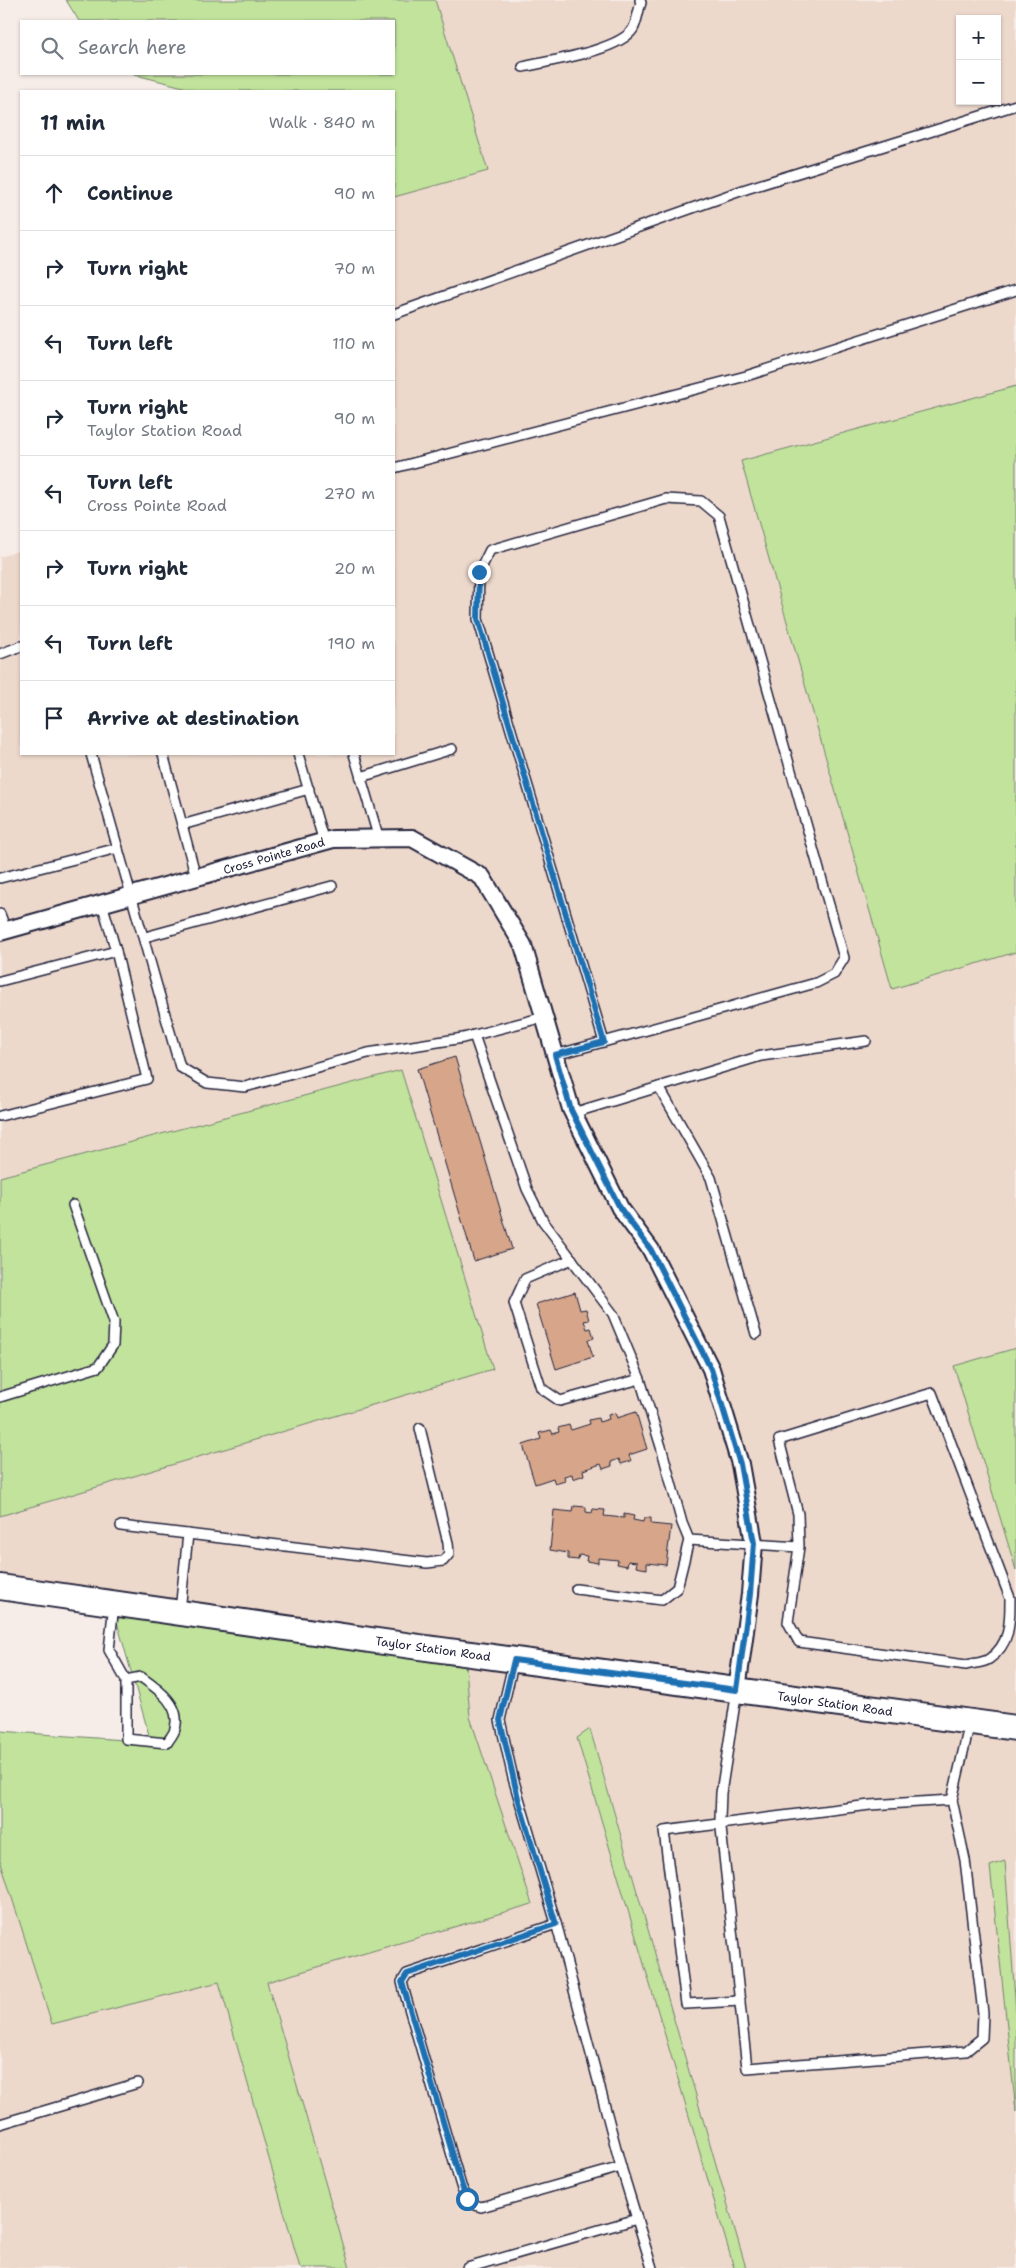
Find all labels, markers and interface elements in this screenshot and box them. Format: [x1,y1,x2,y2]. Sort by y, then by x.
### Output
map controls [956,15,1001,105]
button: + [956,15,1001,60]
search box [20,20,395,75]
icon: search [38,34,66,62]
text: Search here [78,35,187,60]
button: − [956,60,1001,105]
text: 11 min [40,109,105,137]
text: Walk · 840 m [269,112,375,133]
icon: ahead [40,179,68,207]
text: Continue [87,181,173,206]
text: 90 m [334,183,375,204]
icon: right [40,254,68,282]
text: Turn right [87,256,188,281]
text: 70 m [334,258,375,279]
icon: left [40,329,68,357]
text: Turn left [87,331,173,356]
text: 110 m [332,333,375,354]
text: Turn right [87,395,188,420]
icon: right [40,404,68,432]
text: 90 m [334,408,375,429]
text: Taylor Station Road [87,420,242,441]
text: Turn left [87,470,173,495]
icon: left [40,479,68,507]
text: 270 m [324,483,375,504]
text: Cross Pointe Road [87,495,227,516]
icon: right [40,554,68,582]
text: Turn right [87,556,188,581]
text: 20 m [334,558,375,579]
route end [468,561,491,584]
icon: left [40,629,68,657]
text: Turn left [87,631,173,656]
text: 190 m [328,633,375,654]
icon: arrive [40,704,68,732]
text: Arrive at destination [87,706,299,731]
street label: Cross Pointe Road [221,834,327,878]
street label: Taylor Station Road [374,1633,492,1665]
street label: Taylor Station Road [776,1688,894,1720]
route start [456,2188,479,2211]

